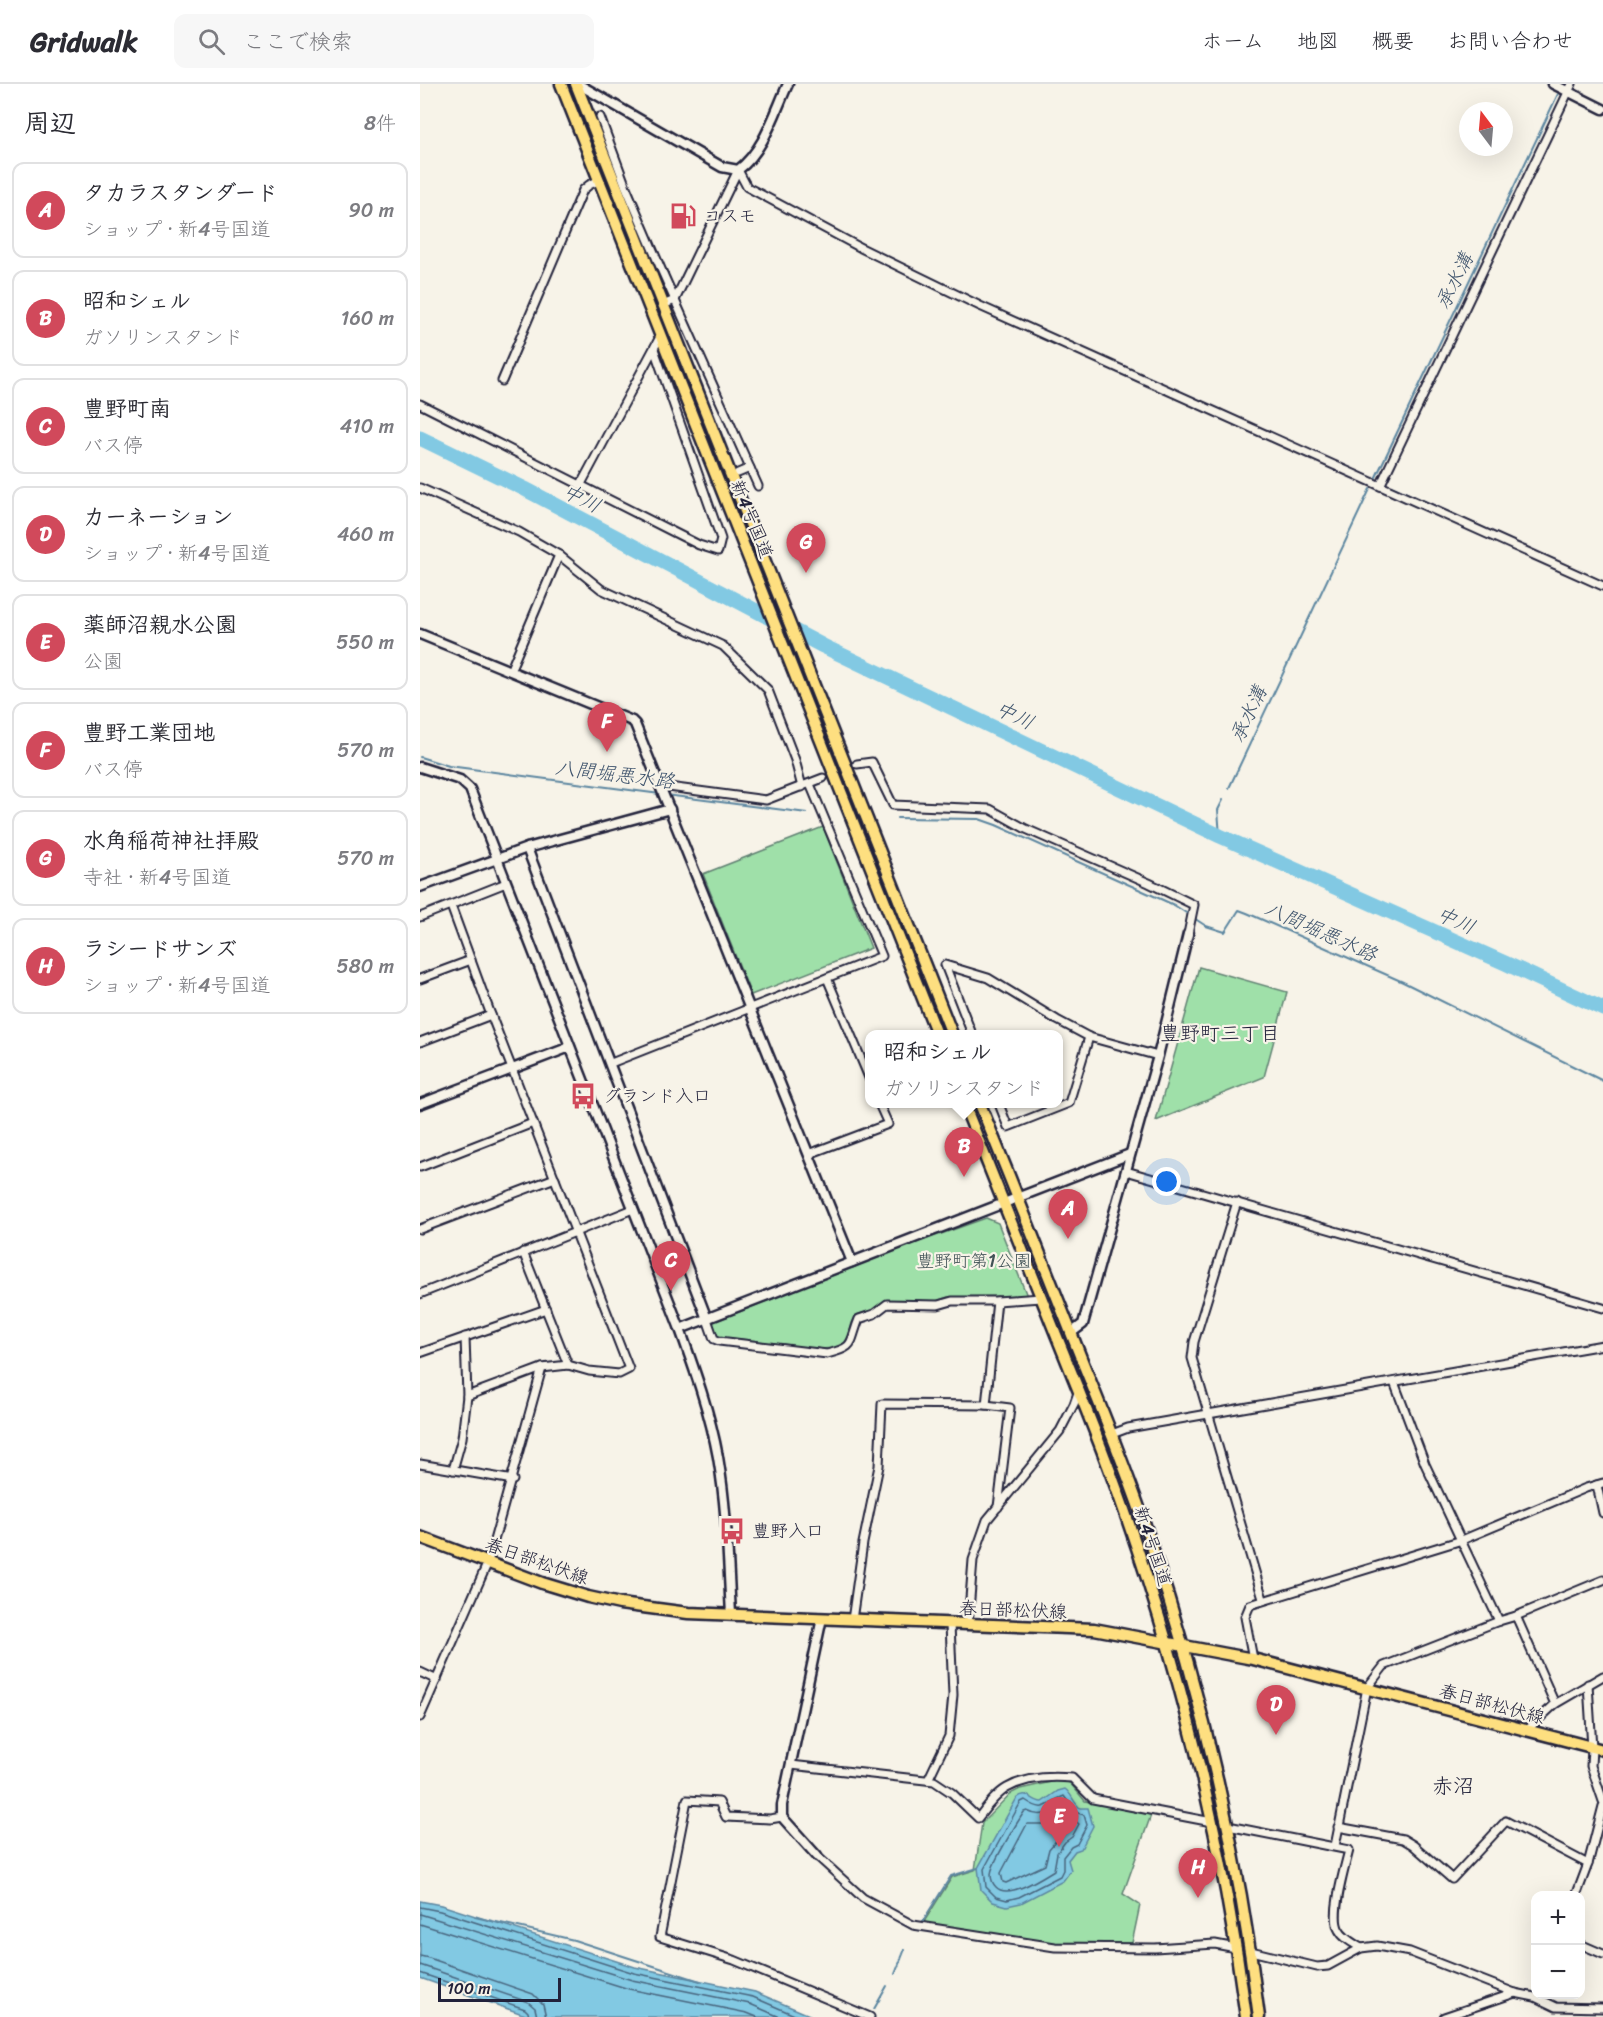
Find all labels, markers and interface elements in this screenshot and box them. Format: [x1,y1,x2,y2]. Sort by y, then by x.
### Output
search box [174,14,594,68]
text: Gridwalk [30,17,138,66]
text: ここで検索 [243,22,353,61]
text: ホーム [1202,22,1264,60]
text: 地図 [1297,22,1339,60]
text: 概要 [1372,22,1414,60]
text: お問い合わせ [1447,22,1573,60]
icon: search [195,25,228,58]
text: 周辺 [24,100,76,146]
north arrow [1459,102,1513,156]
text: 8件 [364,106,396,141]
text: タカラスタンダード [83,173,278,212]
text: A [39,193,52,228]
text: 90 m [349,193,394,228]
place label: コスモ [703,200,756,232]
fuel station icon: コスモ [668,201,698,231]
text: ショップ · 新4号国道 [83,212,270,247]
water label: 承水溝 [1426,245,1484,316]
text: 昭和シェル [83,281,191,320]
text: B [39,301,52,336]
text: 160 m [341,301,394,336]
text: ガソリンスタンド [83,320,243,355]
text: 豊野町南 [83,389,171,428]
text: C [39,409,52,444]
text: 410 m [340,409,394,444]
text: バス停 [83,428,143,463]
water label: 中川 [556,474,608,523]
street label: 新4号国道 [722,474,782,564]
text: カーネーション [83,497,233,536]
text: D [40,517,51,552]
text: 460 m [337,517,394,552]
pin: G [786,524,826,573]
text: ショップ · 新4号国道 [83,536,270,571]
text: 薬師沼親水公園 [83,605,237,644]
text: E [40,625,51,660]
text: 550 m [336,625,394,660]
text: 公園 [83,644,123,679]
water label: 承水溝 [1220,678,1278,749]
water label: 中川 [989,691,1040,740]
pin: F [588,702,627,752]
text: 豊野工業団地 [83,713,215,752]
text: F [40,733,51,768]
text: 570 m [337,733,394,768]
water label: 八間堀悪水路 [553,750,678,799]
text: バス停 [83,752,143,787]
text: 水角稲荷神社拝殿 [83,821,259,860]
text: G [39,841,52,876]
text: 570 m [337,841,394,876]
text: 寺社 · 新4号国道 [83,860,231,895]
water label: 八間堀悪水路 [1259,891,1384,972]
water label: 中川 [1430,896,1481,945]
text: ラシードサンズ [83,929,237,968]
text: H [38,949,53,984]
text: 580 m [337,949,394,984]
text: ショップ · 新4号国道 [83,968,270,1003]
district label: 豊野町三丁目 [1160,1016,1280,1051]
popup [865,1030,1063,1108]
text: 昭和シェル [884,1032,992,1071]
text: ガソリンスタンド [884,1071,1044,1106]
place label: グランド入口 [603,1080,711,1112]
bus stop icon: グランド入口 [568,1081,598,1111]
pin: B [944,1128,984,1177]
your location [1152,1167,1181,1196]
pin: A [1048,1190,1088,1239]
pin: C [652,1242,690,1291]
park label: 豊野町第1公園 [916,1245,1032,1277]
street label: 新4号国道 [1125,1501,1181,1591]
place label: 豊野入口 [752,1515,824,1547]
bus stop icon: 豊野入口 [717,1516,747,1546]
street label: 春日部松伏線 [481,1528,593,1594]
street label: 春日部松伏線 [958,1592,1068,1628]
street label: 春日部松伏線 [1436,1675,1548,1733]
pin: D [1256,1686,1296,1735]
district label: 赤沼 [1432,1767,1474,1805]
pin: E [1040,1798,1078,1847]
pin: H [1178,1848,1218,1898]
map controls [1531,1891,1585,1999]
button: + [1531,1891,1585,1945]
button: − [1531,1945,1585,1999]
text: 100 m [447,1974,491,2003]
scale bar [438,1975,561,2002]

